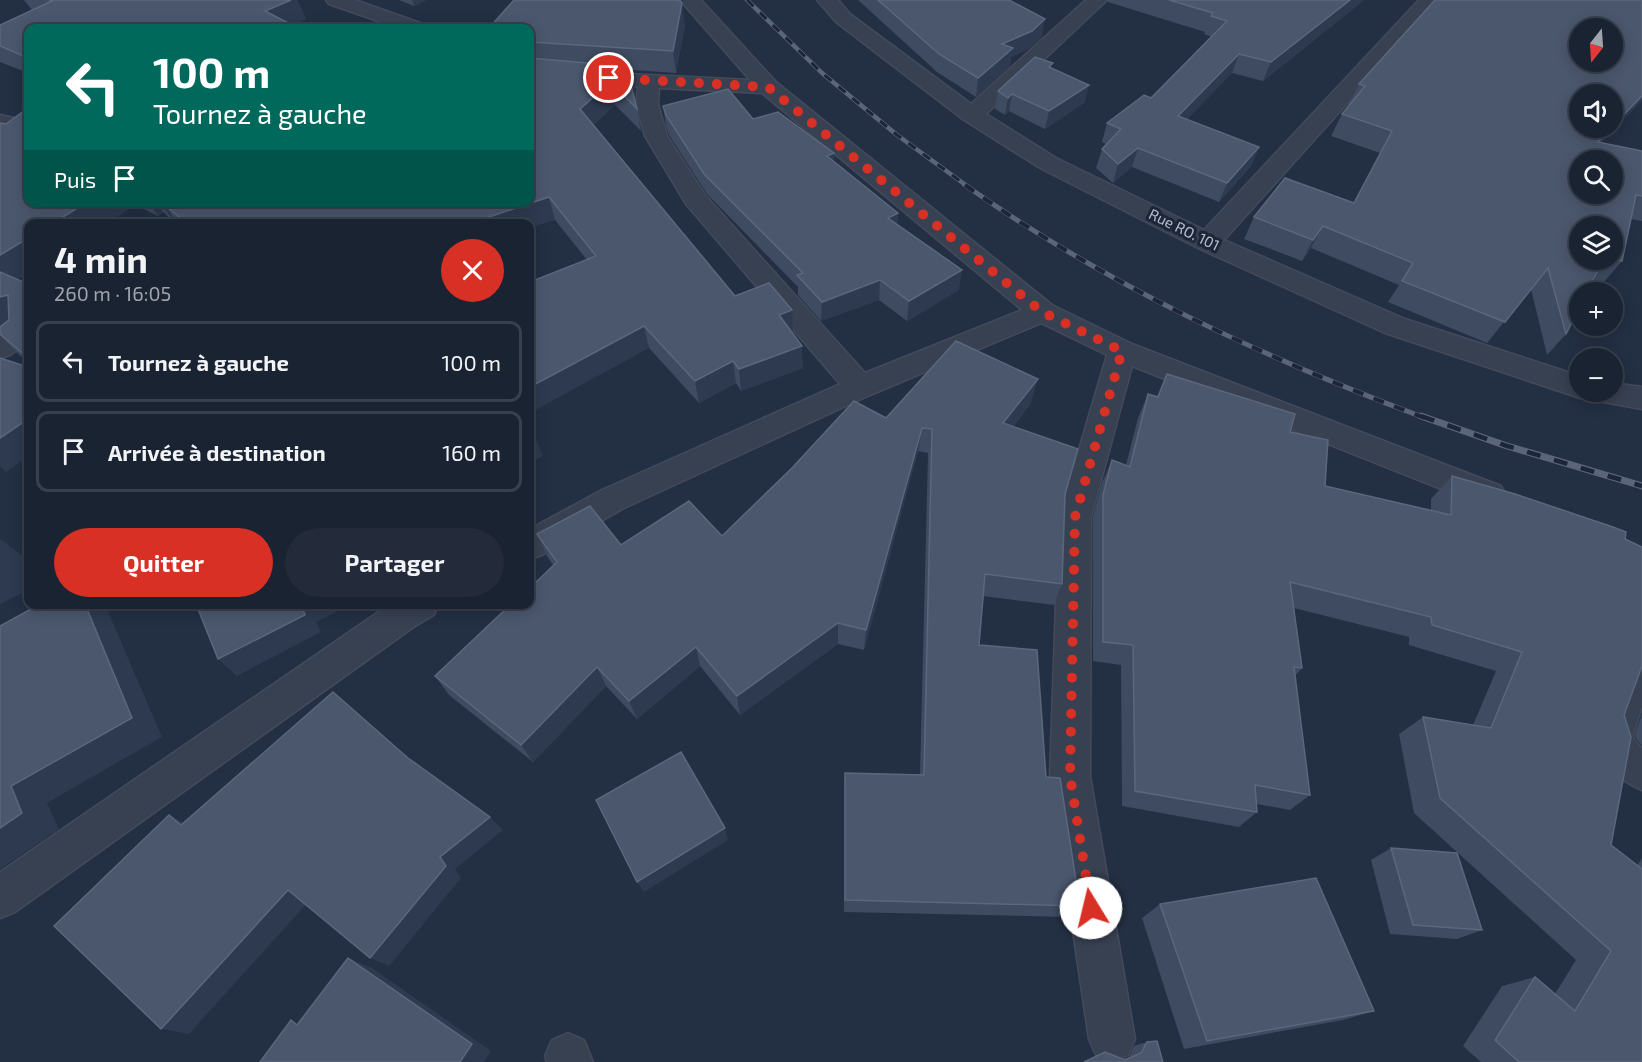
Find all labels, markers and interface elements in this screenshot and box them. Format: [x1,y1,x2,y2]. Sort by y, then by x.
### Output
north arrow [1569,18,1623,72]
map controls [1569,18,1623,402]
text: 100 m [153,46,270,96]
icon: left [54,48,132,126]
pin [583,52,634,103]
icon: arrive [592,61,625,94]
button: sound [1569,84,1623,138]
text: Tournez à gauche [153,97,367,129]
button: search [1569,150,1623,204]
icon: arrive [108,162,141,195]
text: Puis [54,166,96,192]
street label: Rue RO. 101 [1146,204,1223,254]
button: layers [1569,216,1623,270]
text: 4 min [54,237,148,280]
button: close [441,239,504,302]
text: 260 m · 16:05 [54,281,171,305]
button: + [1569,282,1623,336]
icon: left [57,345,90,378]
button: − [1569,348,1623,402]
text: Tournez à gauche [108,349,289,375]
text: 100 m [442,349,501,375]
icon: arrive [57,435,90,468]
text: Arrivée à destination [108,439,326,465]
text: 160 m [442,439,501,465]
button: Quitter [54,528,273,597]
button: Partager [285,528,504,597]
position arrow [1059,876,1123,940]

